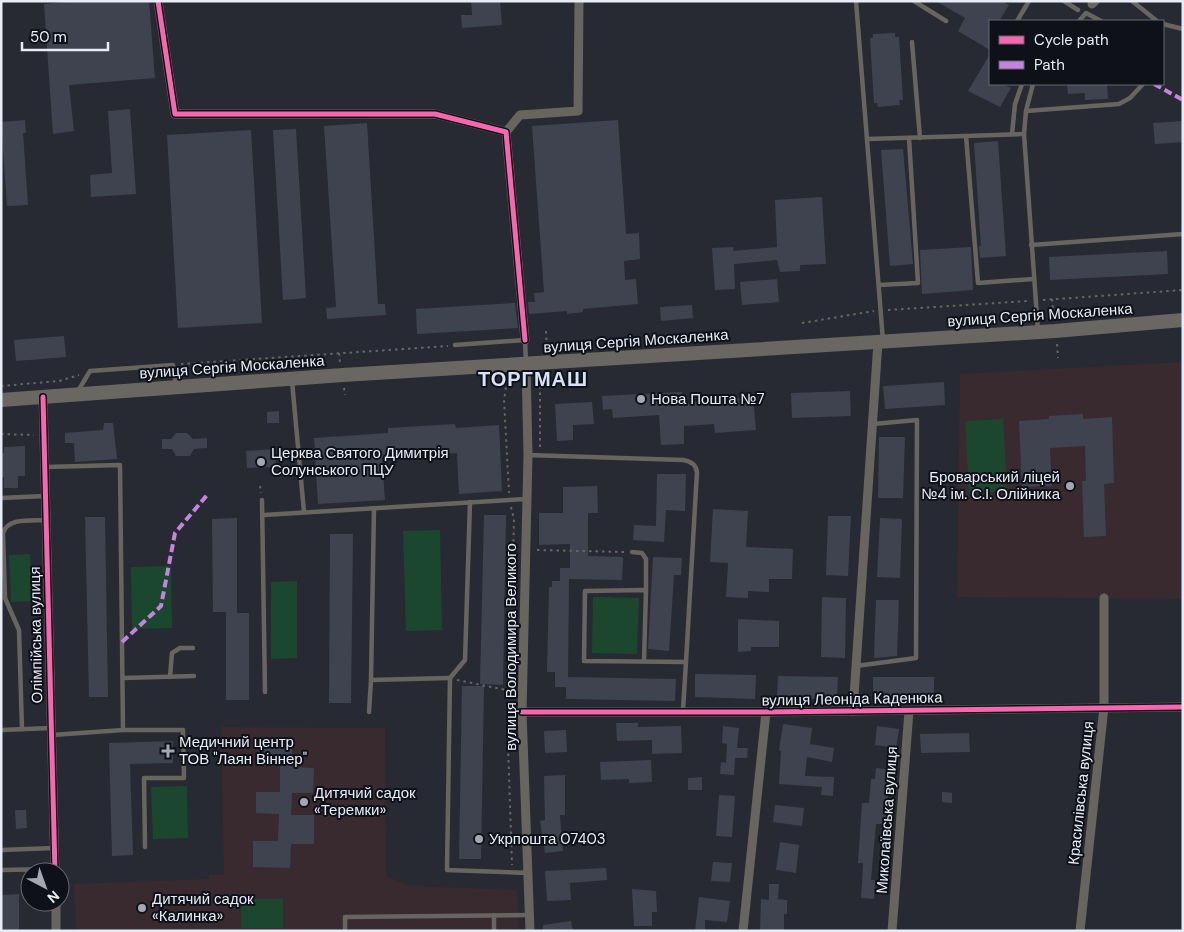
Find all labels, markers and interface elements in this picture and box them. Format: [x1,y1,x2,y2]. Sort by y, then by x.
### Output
scale bar [22,20,109,52]
legend [989,20,1164,85]
text: 50 m [30,27,67,47]
text: Cycle path [1034,30,1109,50]
text: Path [1034,55,1065,75]
street label: вулиця Сергія Москаленка [947,299,1134,331]
street label: вулиця Сергія Москаленка [543,325,730,357]
street label: вулиця Сергія Москаленка [139,351,326,383]
district label: ТОРГМАШ [478,366,588,392]
place label: Нова Пошта №7 [651,389,765,409]
marker: Нова Пошта №7 [635,393,647,405]
place label: Церква Святого Димитрія Солунського ПЦУ [271,443,449,480]
marker: Церква Святого Димитрія Солунського ПЦУ [255,456,267,468]
place label: Броварський ліцей №4 ім. С.І. Олійника [921,467,1061,504]
marker: Броварський ліцей №4 ім. С.І. Олійника [1064,480,1076,492]
street label: вулиця Володимира Великого [501,543,521,751]
street label: Олімпійська вулиця [25,566,47,704]
street label: вулиця Леоніда Каденюка [761,687,943,711]
street label: Красилівська вулиця [1064,720,1098,866]
place label: Медичний центр ТОВ "Лаян Віннер" [179,732,307,769]
marker: Медичний центр ТОВ "Лаян Віннер" [161,744,175,758]
street label: Миколаївська вулиця [872,746,902,894]
place label: Дитячий садок «Теремки» [314,783,416,820]
marker: Дитячий садок «Теремки» [298,796,310,808]
place label: Укрпошта 07403 [489,829,606,849]
marker: Укрпошта 07403 [473,833,485,845]
north arrow [20,862,70,912]
text: N [44,887,63,907]
place label: Дитячий садок «Калинка» [152,889,254,926]
marker: Дитячий садок «Калинка» [136,902,148,914]

